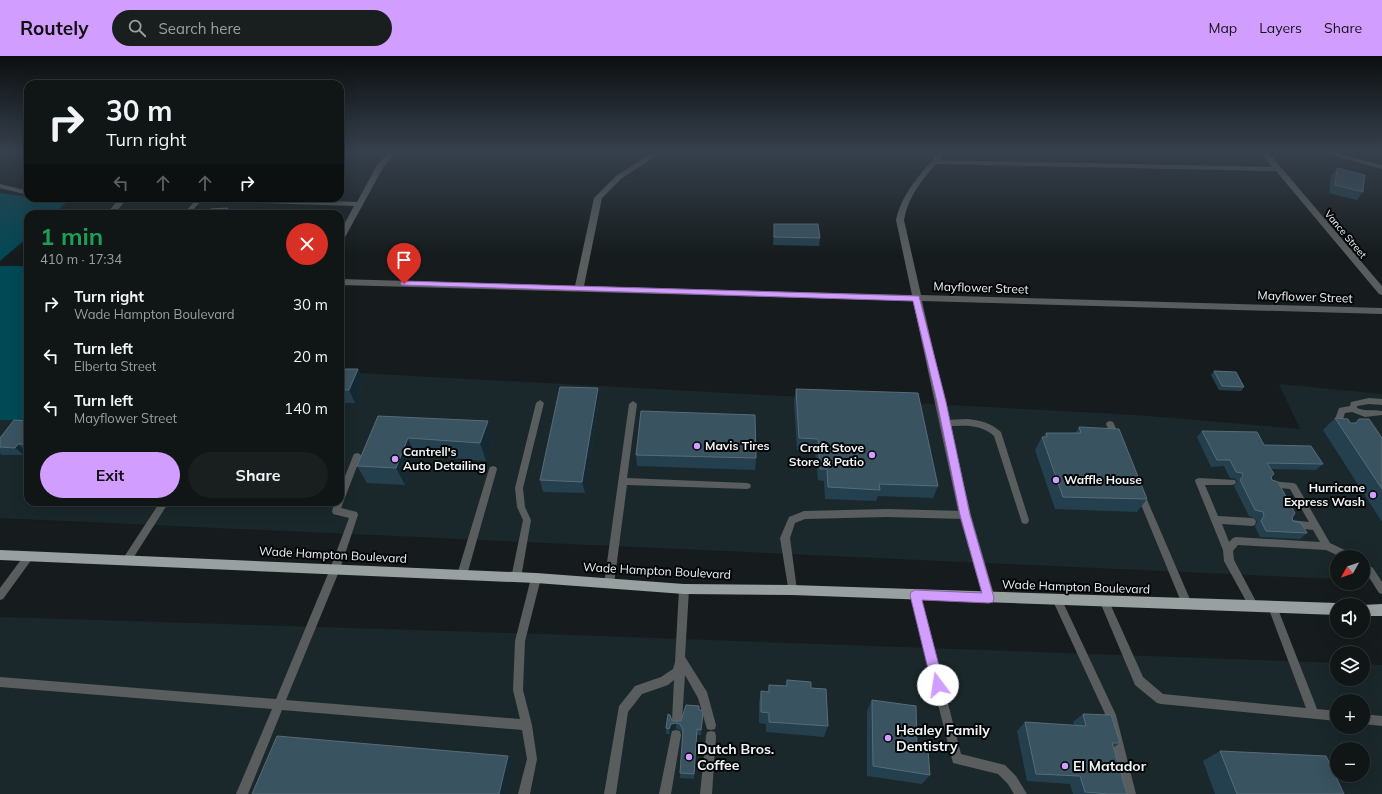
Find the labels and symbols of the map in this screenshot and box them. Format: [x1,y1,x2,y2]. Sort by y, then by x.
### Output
street label: Vance Street [1322,208,1370,261]
pin [387,243,421,284]
street label: Mayflower Street [933,278,1029,297]
street label: Mayflower Street [1257,287,1353,306]
place label: Mavis Tires [705,438,770,453]
place label: Craft Stove Store & Patio [789,440,864,469]
marker: Mavis Tires [692,441,702,451]
place label: Cantrell's Auto Detailing [403,444,486,473]
marker: Craft Stove Store & Patio [867,450,877,460]
marker: Cantrell's Auto Detailing [390,454,400,464]
place label: Waffle House [1064,472,1142,487]
marker: Waffle House [1051,475,1061,485]
place label: Hurricane Express Wash [1284,480,1365,509]
marker: Hurricane Express Wash [1368,490,1378,500]
street label: Wade Hampton Boulevard [259,543,407,566]
north arrow [1330,550,1370,590]
street label: Wade Hampton Boulevard [583,559,731,582]
street label: Wade Hampton Boulevard [1002,576,1150,597]
position arrow [917,664,959,706]
place label: Healey Family Dentistry [896,721,990,755]
marker: Healey Family Dentistry [883,733,893,743]
place label: Dutch Bros. Coffee [697,740,774,774]
marker: Dutch Bros. Coffee [684,752,694,762]
place label: El Matador [1073,757,1147,775]
marker: El Matador [1060,761,1070,771]

